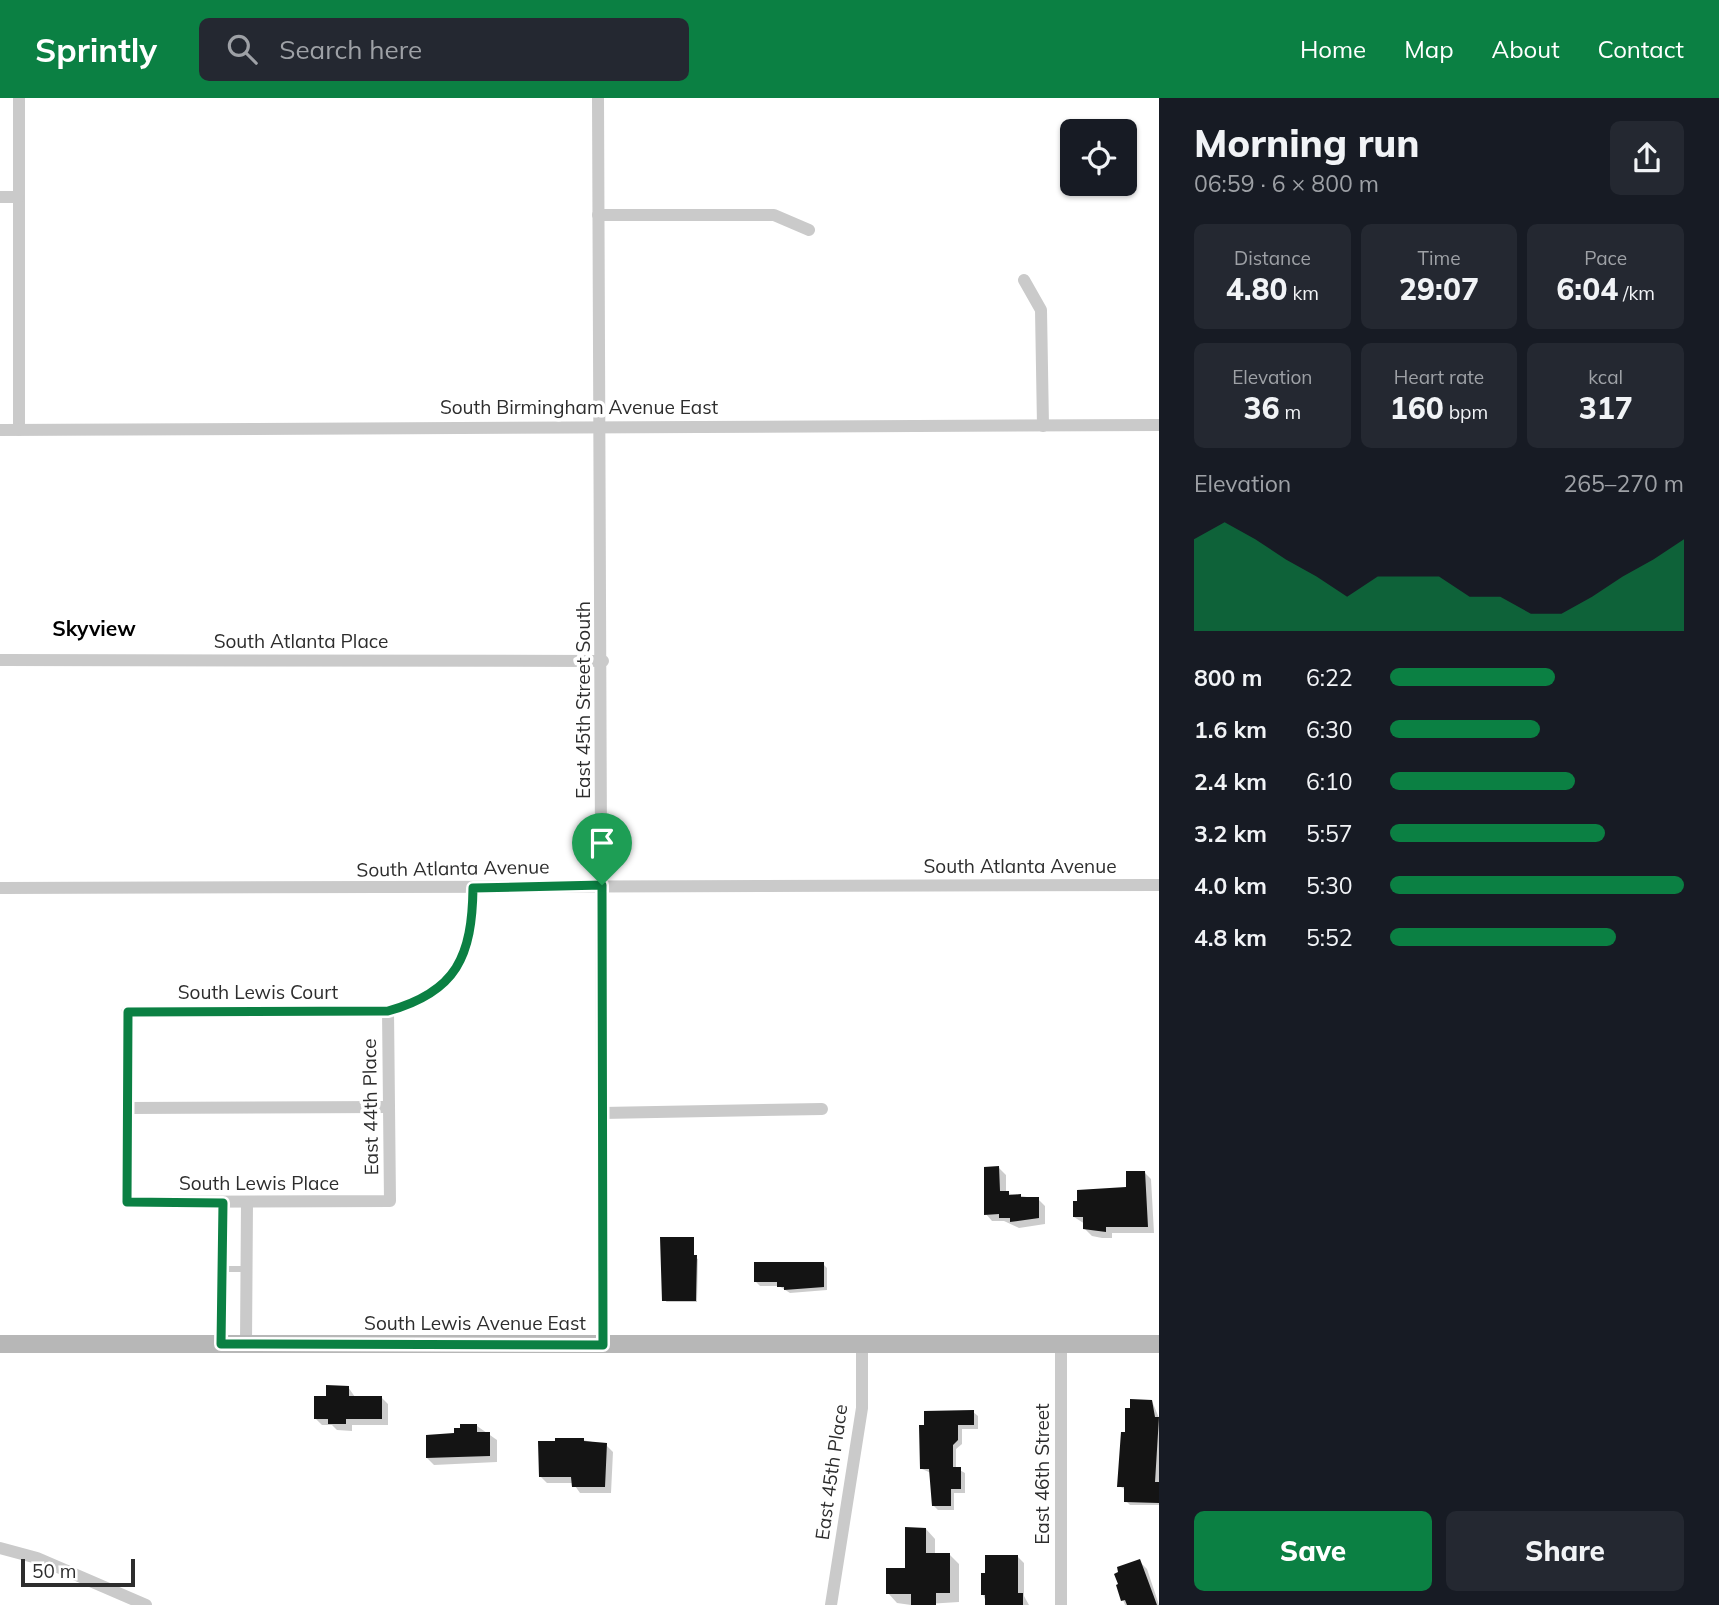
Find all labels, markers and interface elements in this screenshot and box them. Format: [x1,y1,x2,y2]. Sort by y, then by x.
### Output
search box [199,18,689,81]
text: Sprintly [35,29,157,70]
icon: search [223,30,261,68]
text: Search here [279,33,422,66]
text: Home [1300,34,1366,64]
text: Map [1404,34,1454,64]
text: About [1492,34,1560,64]
text: Contact [1598,34,1684,64]
map controls [1060,119,1137,196]
button: locate [1060,119,1137,196]
text: Morning run [1194,119,1420,167]
button: share [1610,121,1684,195]
text: 06:59 · 6 × 800 m [1194,169,1379,198]
text: Distance [1234,246,1311,270]
text: Time [1417,246,1461,270]
text: Pace [1584,246,1627,270]
text: 4.80 [1226,270,1288,308]
text: 29:07 [1399,270,1479,308]
text: 6:04 [1556,270,1618,308]
text: km [1288,281,1319,305]
text: /km [1618,281,1655,305]
text: Elevation [1232,365,1313,389]
text: Heart rate [1394,365,1484,389]
text: kcal [1588,365,1623,389]
text: 36 [1244,389,1280,427]
text: 160 [1390,389,1444,427]
text: 317 [1579,389,1633,427]
street label: South Birmingham Avenue East [440,395,718,419]
text: m [1280,400,1301,424]
text: bpm [1444,400,1488,424]
text: Elevation [1194,469,1291,498]
text: 265–270 m [1563,469,1684,498]
street label: East 45th Street South [571,601,595,799]
district label: Skyview [52,615,136,641]
street label: South Atlanta Place [214,629,388,653]
text: 800 m [1194,663,1262,692]
text: 6:22 [1306,663,1353,692]
text: 1.6 km [1194,715,1267,744]
text: 6:30 [1306,715,1353,744]
text: 2.4 km [1194,767,1267,796]
text: 6:10 [1306,767,1353,796]
pin [572,813,632,885]
text: 3.2 km [1194,819,1267,848]
text: 5:57 [1306,819,1353,848]
icon: arrive [583,824,621,862]
street label: South Atlanta Avenue [356,854,550,882]
street label: South Atlanta Avenue [923,854,1117,878]
text: 4.0 km [1194,871,1267,900]
text: 5:30 [1306,871,1353,900]
text: 4.8 km [1194,923,1267,952]
text: 5:52 [1306,923,1353,952]
street label: South Lewis Court [178,980,339,1004]
street label: East 44th Place [357,1038,383,1176]
street label: South Lewis Place [179,1171,339,1195]
street label: South Lewis Avenue East [364,1311,586,1335]
street label: East 45th Place [810,1403,852,1541]
street label: East 46th Street [1030,1403,1054,1545]
button: Save [1194,1511,1432,1591]
button: Share [1446,1511,1684,1591]
scale bar [21,1556,135,1588]
text: 50 m [32,1559,76,1583]

